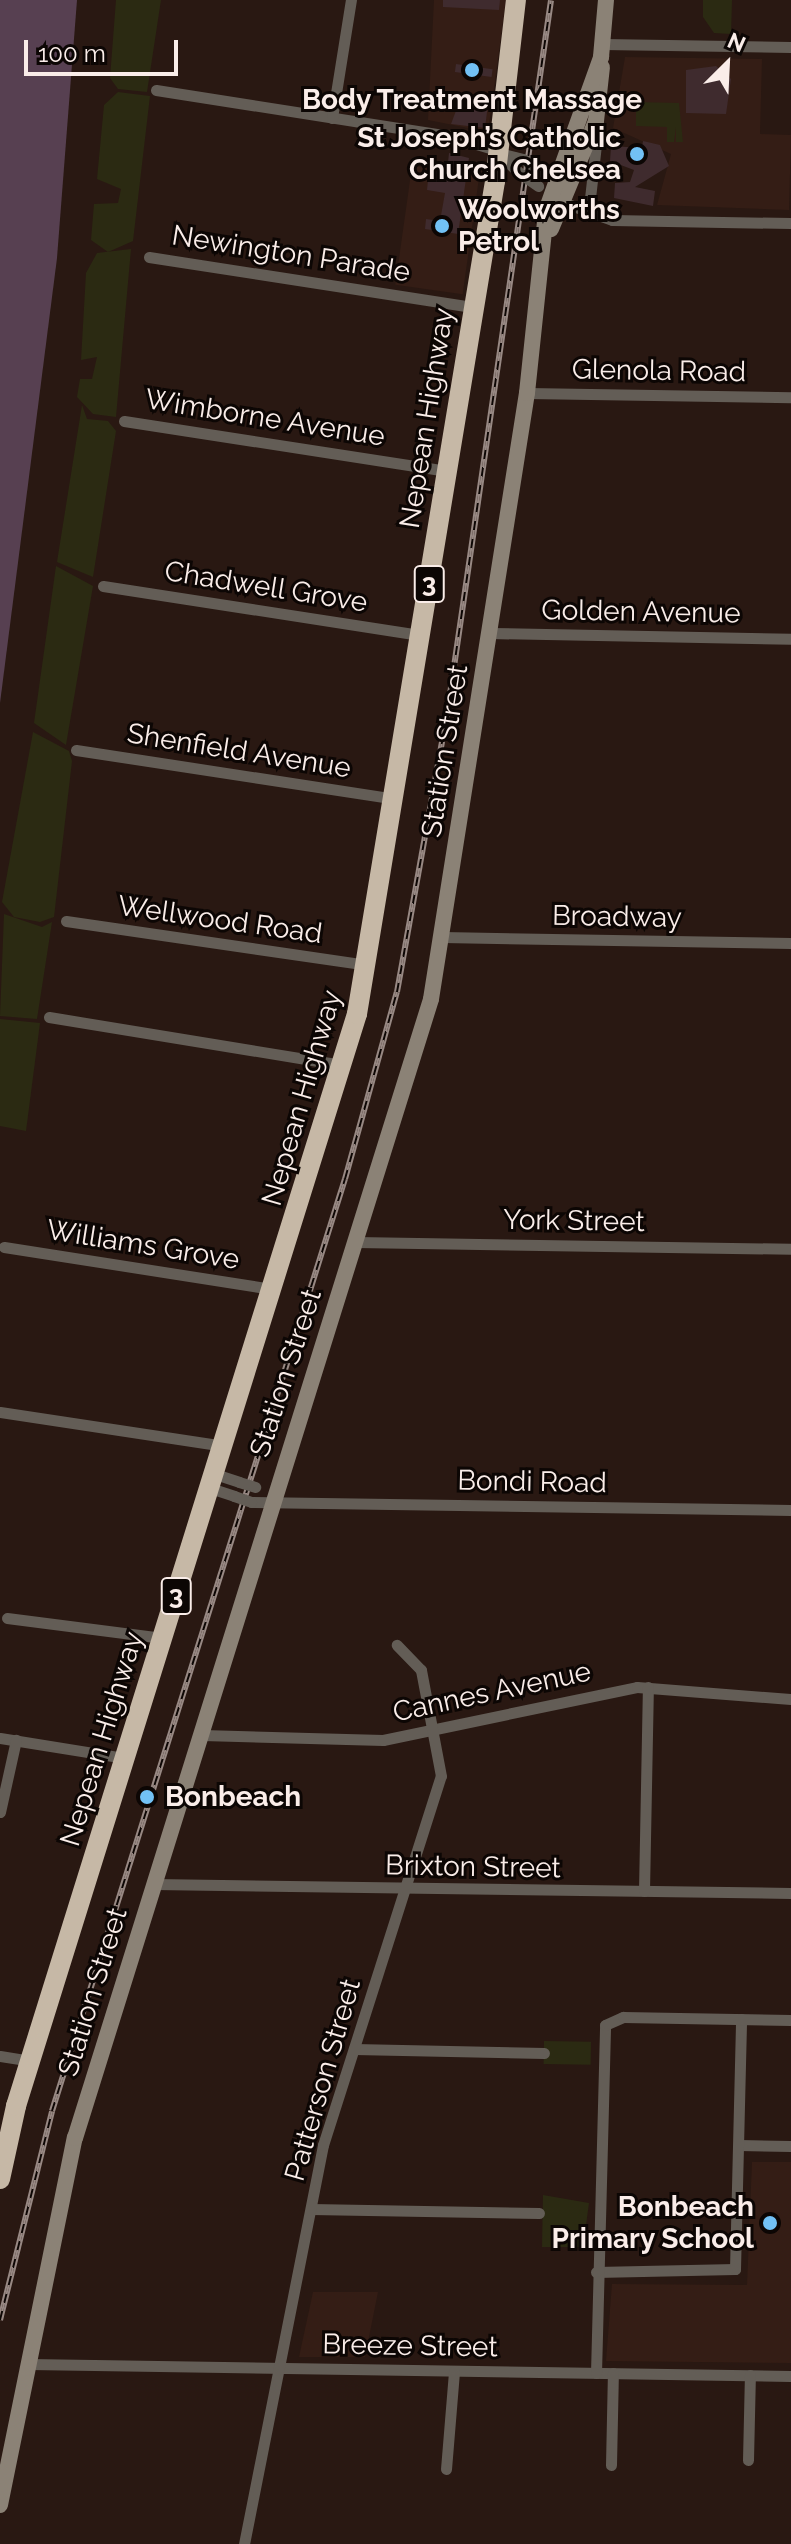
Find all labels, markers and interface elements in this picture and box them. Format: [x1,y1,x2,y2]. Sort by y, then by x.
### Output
scale bar [28,24,182,74]
north arrow [687,24,767,104]
text: N [724,27,750,57]
text: 100 m [38,39,106,68]
marker: Body Treatment Massage [463,61,481,79]
place label: Body Treatment Massage [301,83,643,117]
place label: St Joseph’s Catholic Church Chelsea [356,121,621,187]
marker: St Joseph’s Catholic Church Chelsea [628,145,646,163]
place label: Woolworths Petrol [458,193,620,259]
marker: Woolworths Petrol [433,217,451,235]
street label: Newington Parade [170,219,412,289]
street label: Nepean Highway [393,305,461,531]
street label: Glenola Road [572,353,746,389]
street label: Wimborne Avenue [142,382,388,454]
street label: Chadwell Grove [162,554,370,620]
road number: 3 [413,562,445,606]
street label: Golden Avenue [541,593,741,631]
street label: Station Street [415,662,475,840]
street label: Shenfield Avenue [124,717,354,785]
street label: Wellwood Road [116,889,324,951]
street label: Broadway [552,899,682,935]
street label: Nepean Highway [255,986,349,1210]
street label: York Street [503,1203,645,1239]
street label: Williams Grove [44,1213,242,1277]
street label: Station Street [243,1285,329,1461]
street label: Bondi Road [457,1464,607,1500]
road number: 3 [160,1574,192,1618]
street label: Nepean Highway [53,1628,151,1850]
street label: Cannes Avenue [389,1655,595,1729]
place label: Bonbeach [165,1780,301,1814]
marker: Bonbeach [136,1786,158,1808]
street label: Brixton Street [385,1849,561,1885]
street label: Station Street [51,1904,135,2080]
street label: Patterson Street [278,1975,368,2185]
place label: Bonbeach Primary School [551,2190,754,2256]
marker: Bonbeach Primary School [761,2214,779,2232]
street label: Breeze Street [322,2328,498,2364]

